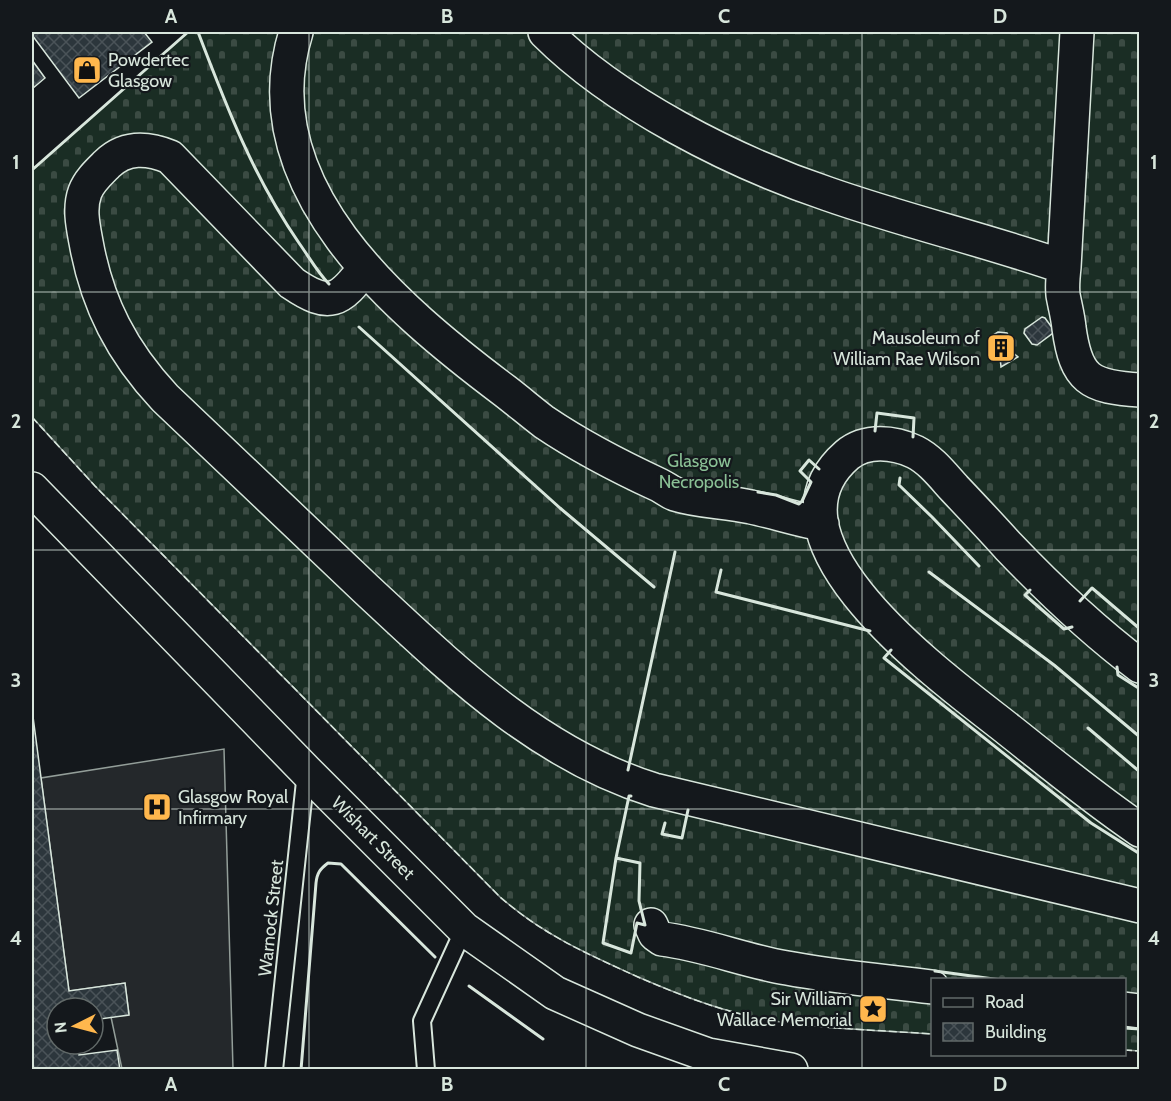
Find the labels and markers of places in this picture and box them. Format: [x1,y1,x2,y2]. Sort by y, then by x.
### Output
place label: Powdertec Glasgow [108,49,189,92]
shop icon: Powdertec Glasgow [71,54,103,86]
place label: Mausoleum of William Rae Wilson [833,327,980,370]
building icon: Mausoleum of William Rae Wilson [985,332,1017,364]
place label: Glasgow Royal Infirmary [178,786,289,829]
hospital icon: Glasgow Royal Infirmary [141,791,173,823]
place label: Sir William Wallace Memorial [717,988,853,1031]
place icon: Sir William Wallace Memorial [857,993,889,1025]

